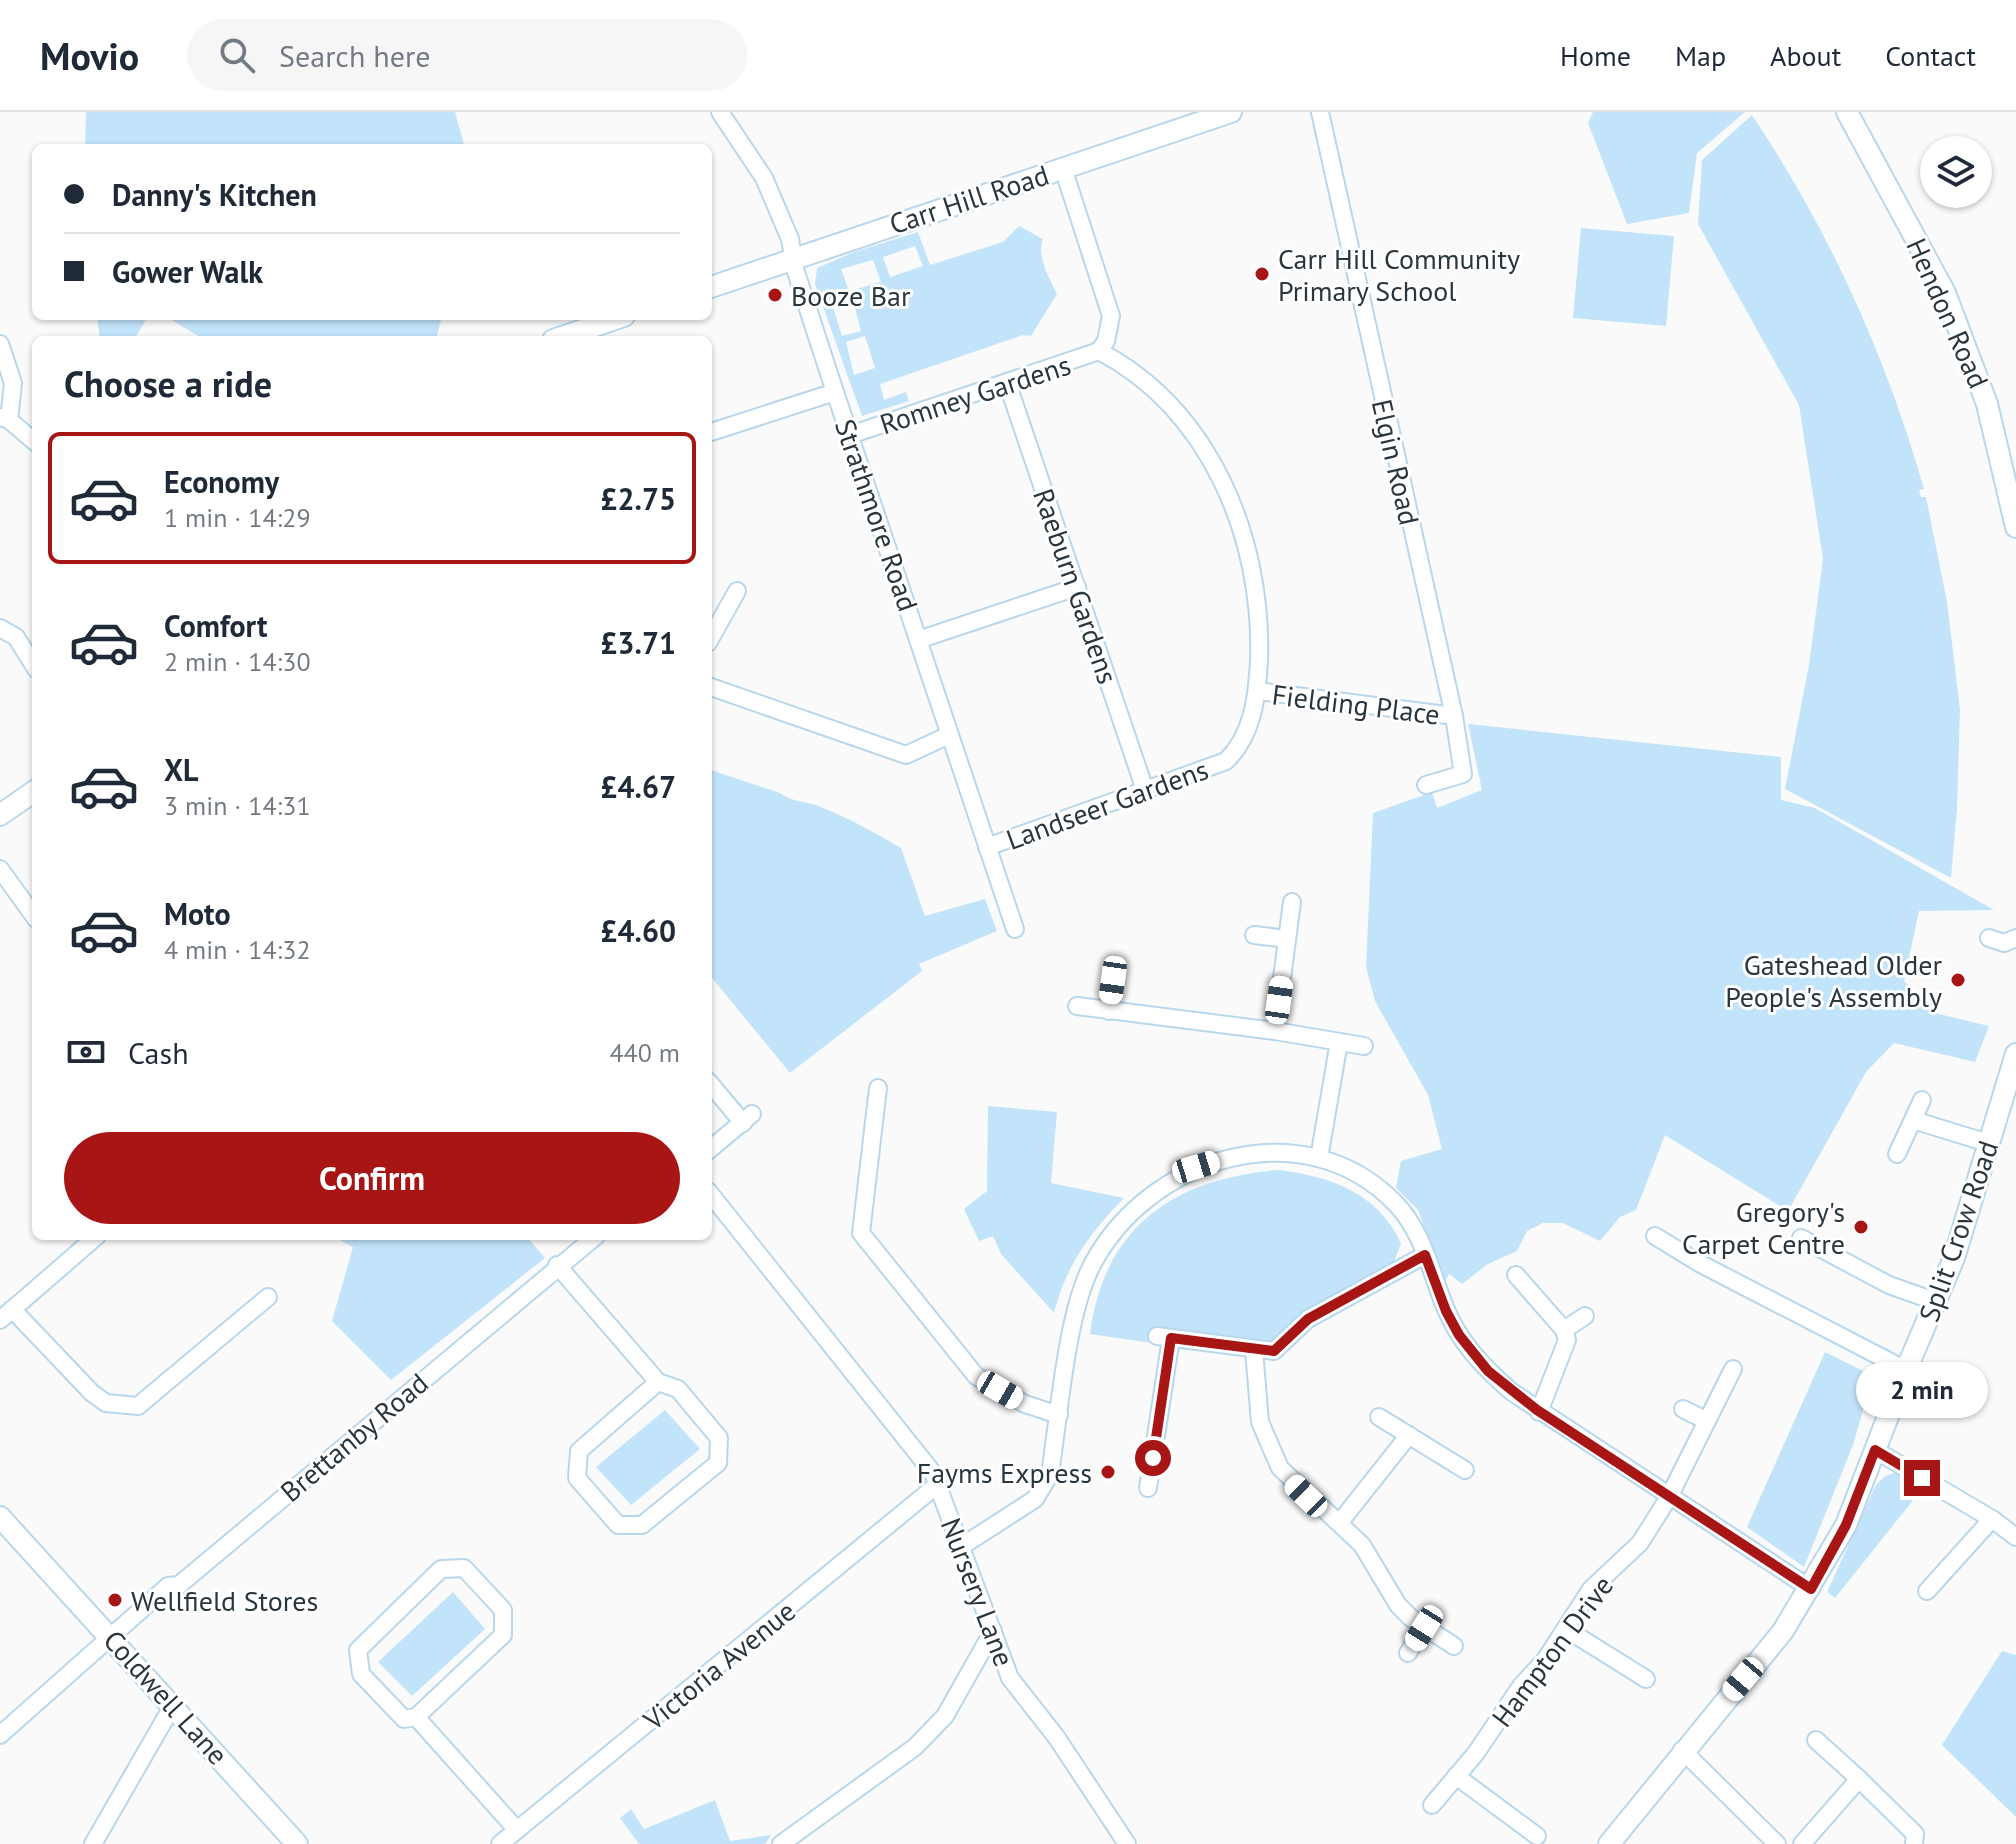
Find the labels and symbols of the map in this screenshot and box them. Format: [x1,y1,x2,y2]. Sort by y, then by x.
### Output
street label: Carr Hill Road [885,156,1053,242]
street label: Hendon Road [1898,232,1998,394]
place label: Carr Hill Community Primary School [1278,240,1520,309]
marker: Carr Hill Community Primary School [1253,265,1271,283]
place label: Booze Bar [791,277,911,314]
marker: Booze Bar [766,286,784,304]
street label: Romney Gardens [875,346,1075,442]
street label: Elgin Road [1364,396,1428,528]
street label: Strathmore Road [827,414,927,616]
street label: Raeburn Gardens [1025,484,1127,688]
street label: Fielding Place [1270,675,1442,733]
street label: Landseer Gardens [1001,750,1213,858]
place label: Gateshead Older People's Assembly [1725,946,1942,1015]
car [1098,955,1128,1005]
marker: Gateshead Older People's Assembly [1949,971,1967,989]
car [1264,975,1294,1025]
street label: Split Crow Road [1910,1136,2006,1326]
car [1170,1149,1222,1185]
place label: Gregory's Carpet Centre [1682,1193,1845,1262]
marker: Gregory's Carpet Centre [1852,1218,1870,1236]
callout: 2 min [1856,1362,1988,1418]
street label: Brettanby Road [272,1364,436,1510]
car [973,1368,1027,1412]
route start [1135,1440,1171,1476]
place label: Fayms Express [917,1454,1092,1491]
route end [1904,1460,1940,1496]
marker: Fayms Express [1099,1463,1117,1481]
car [1280,1471,1332,1521]
street label: Nursery Lane [933,1513,1023,1671]
street label: Hampton Drive [1483,1568,1621,1734]
place label: Wellfield Stores [131,1582,318,1619]
marker: Wellfield Stores [106,1591,124,1609]
street label: Victoria Avenue [635,1592,803,1738]
car [1401,1601,1447,1655]
street label: Coldwell Lane [96,1622,236,1772]
car [1718,1653,1768,1705]

